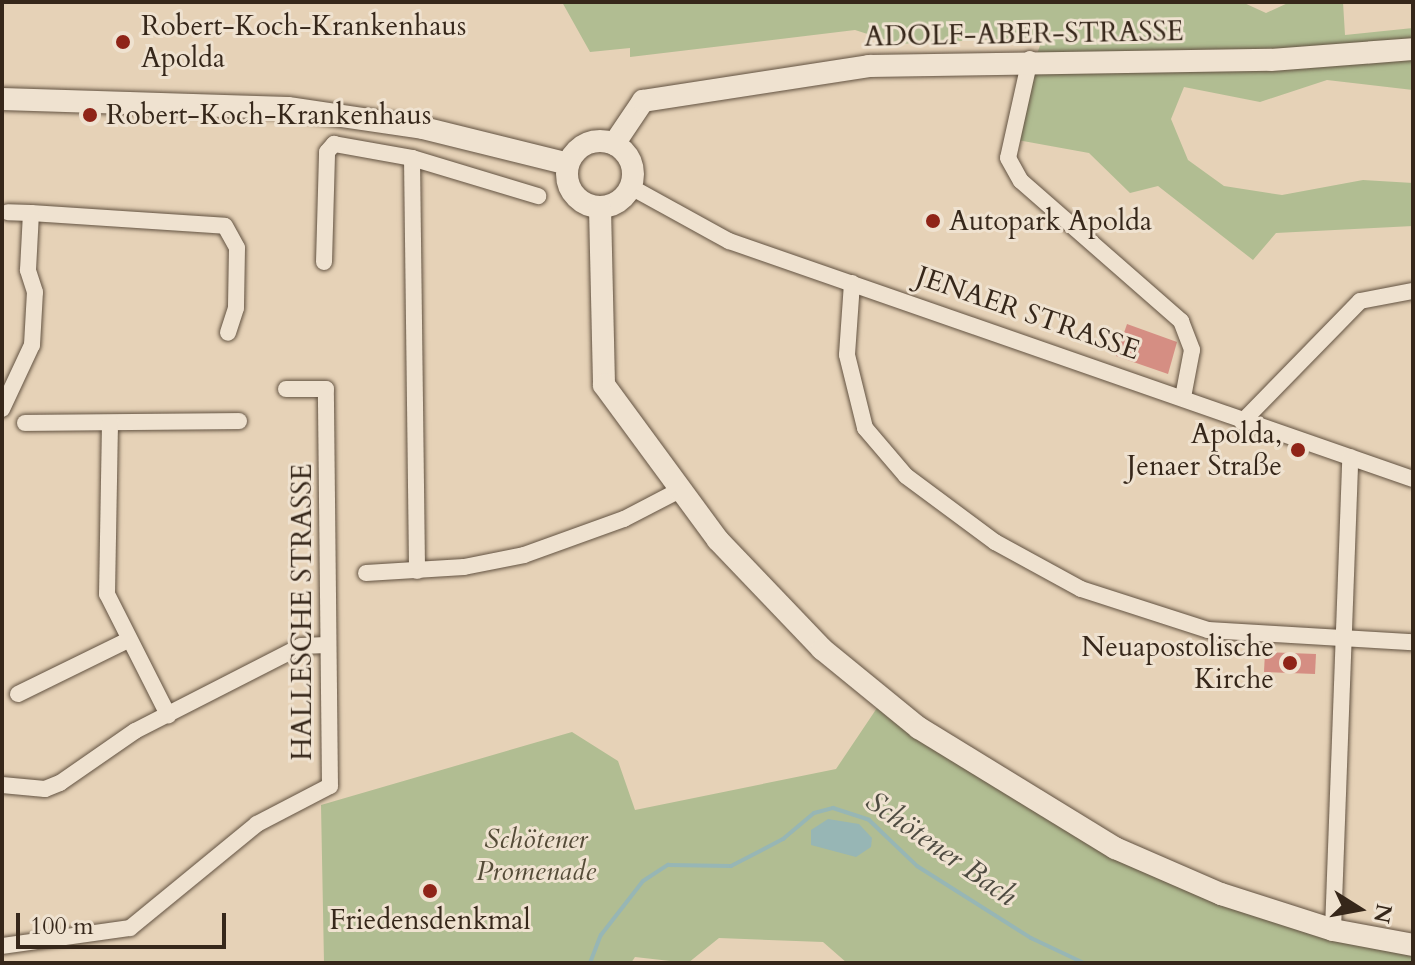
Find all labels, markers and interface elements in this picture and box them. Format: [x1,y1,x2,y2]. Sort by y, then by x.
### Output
place label: Robert-Koch-Krankenhaus Apolda [141,9,466,75]
street label: ADOLF-ABER-STRASSE [864,14,1184,54]
marker: Robert-Koch-Krankenhaus Apolda [112,31,134,53]
place label: Robert-Koch-Krankenhaus [106,98,431,132]
marker: Robert-Koch-Krankenhaus [81,106,99,124]
place label: Autopark Apolda [949,204,1152,238]
marker: Autopark Apolda [924,212,942,230]
street label: JENAER STRASSE [912,259,1144,367]
place label: Apolda, Jenaer Straße [1127,417,1282,483]
marker: Apolda, Jenaer Straße [1289,441,1307,459]
street label: HALLESCHE STRASSE [285,463,319,761]
place label: Neuapostolische Kirche [1081,630,1274,696]
marker: Neuapostolische Kirche [1281,654,1299,672]
water label: Schötener Bach [859,784,1023,914]
park label: Schötener Promenade [476,822,596,888]
north arrow [1319,869,1399,949]
marker: Friedensdenkmal [421,882,439,900]
scale bar [20,897,230,947]
text: N [1366,901,1399,926]
place label: Friedensdenkmal [329,903,531,937]
text: 100 m [30,910,94,943]

